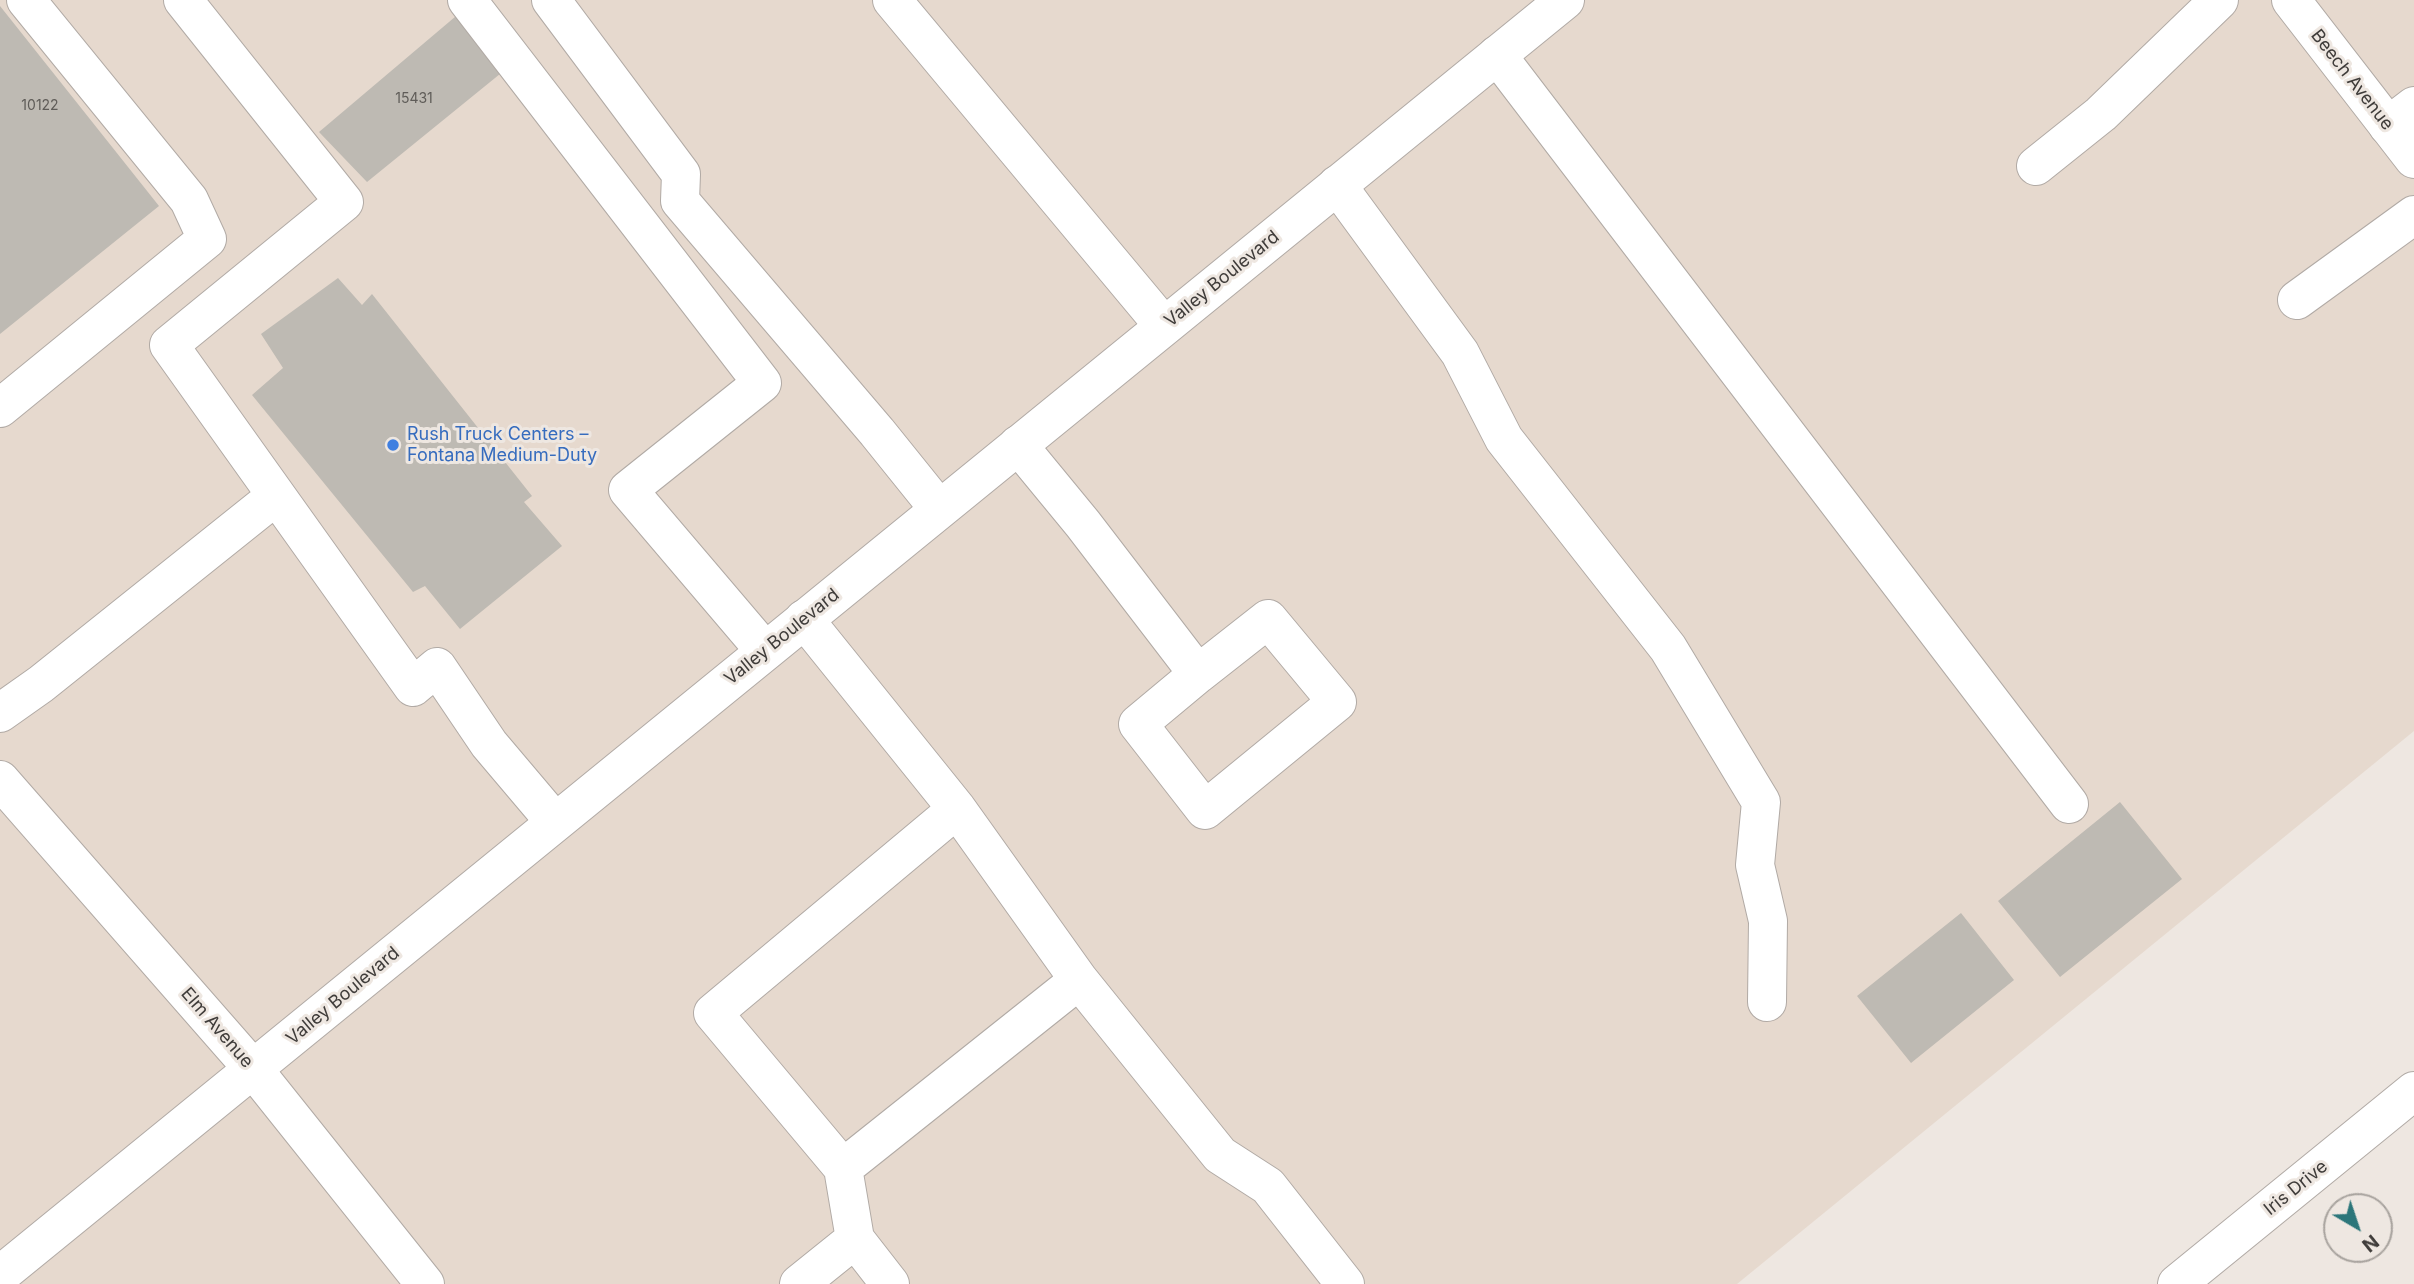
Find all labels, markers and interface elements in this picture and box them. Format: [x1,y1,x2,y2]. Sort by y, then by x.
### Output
street label: Beech Avenue [2306,25,2398,135]
house number: 15431 [395,91,433,107]
house number: 10122 [21,98,59,114]
street label: Valley Boulevard [1160,226,1284,332]
place label: Rush Truck Centers – Fontana Medium-Duty [407,424,597,466]
marker: Rush Truck Centers – Fontana Medium-Duty [385,437,401,453]
street label: Valley Boulevard [720,584,844,690]
street label: Valley Boulevard [282,942,404,1050]
street label: Elm Avenue [176,983,258,1073]
street label: Iris Drive [2260,1156,2332,1220]
north arrow [2323,1193,2393,1263]
text: N [2357,1230,2383,1257]

